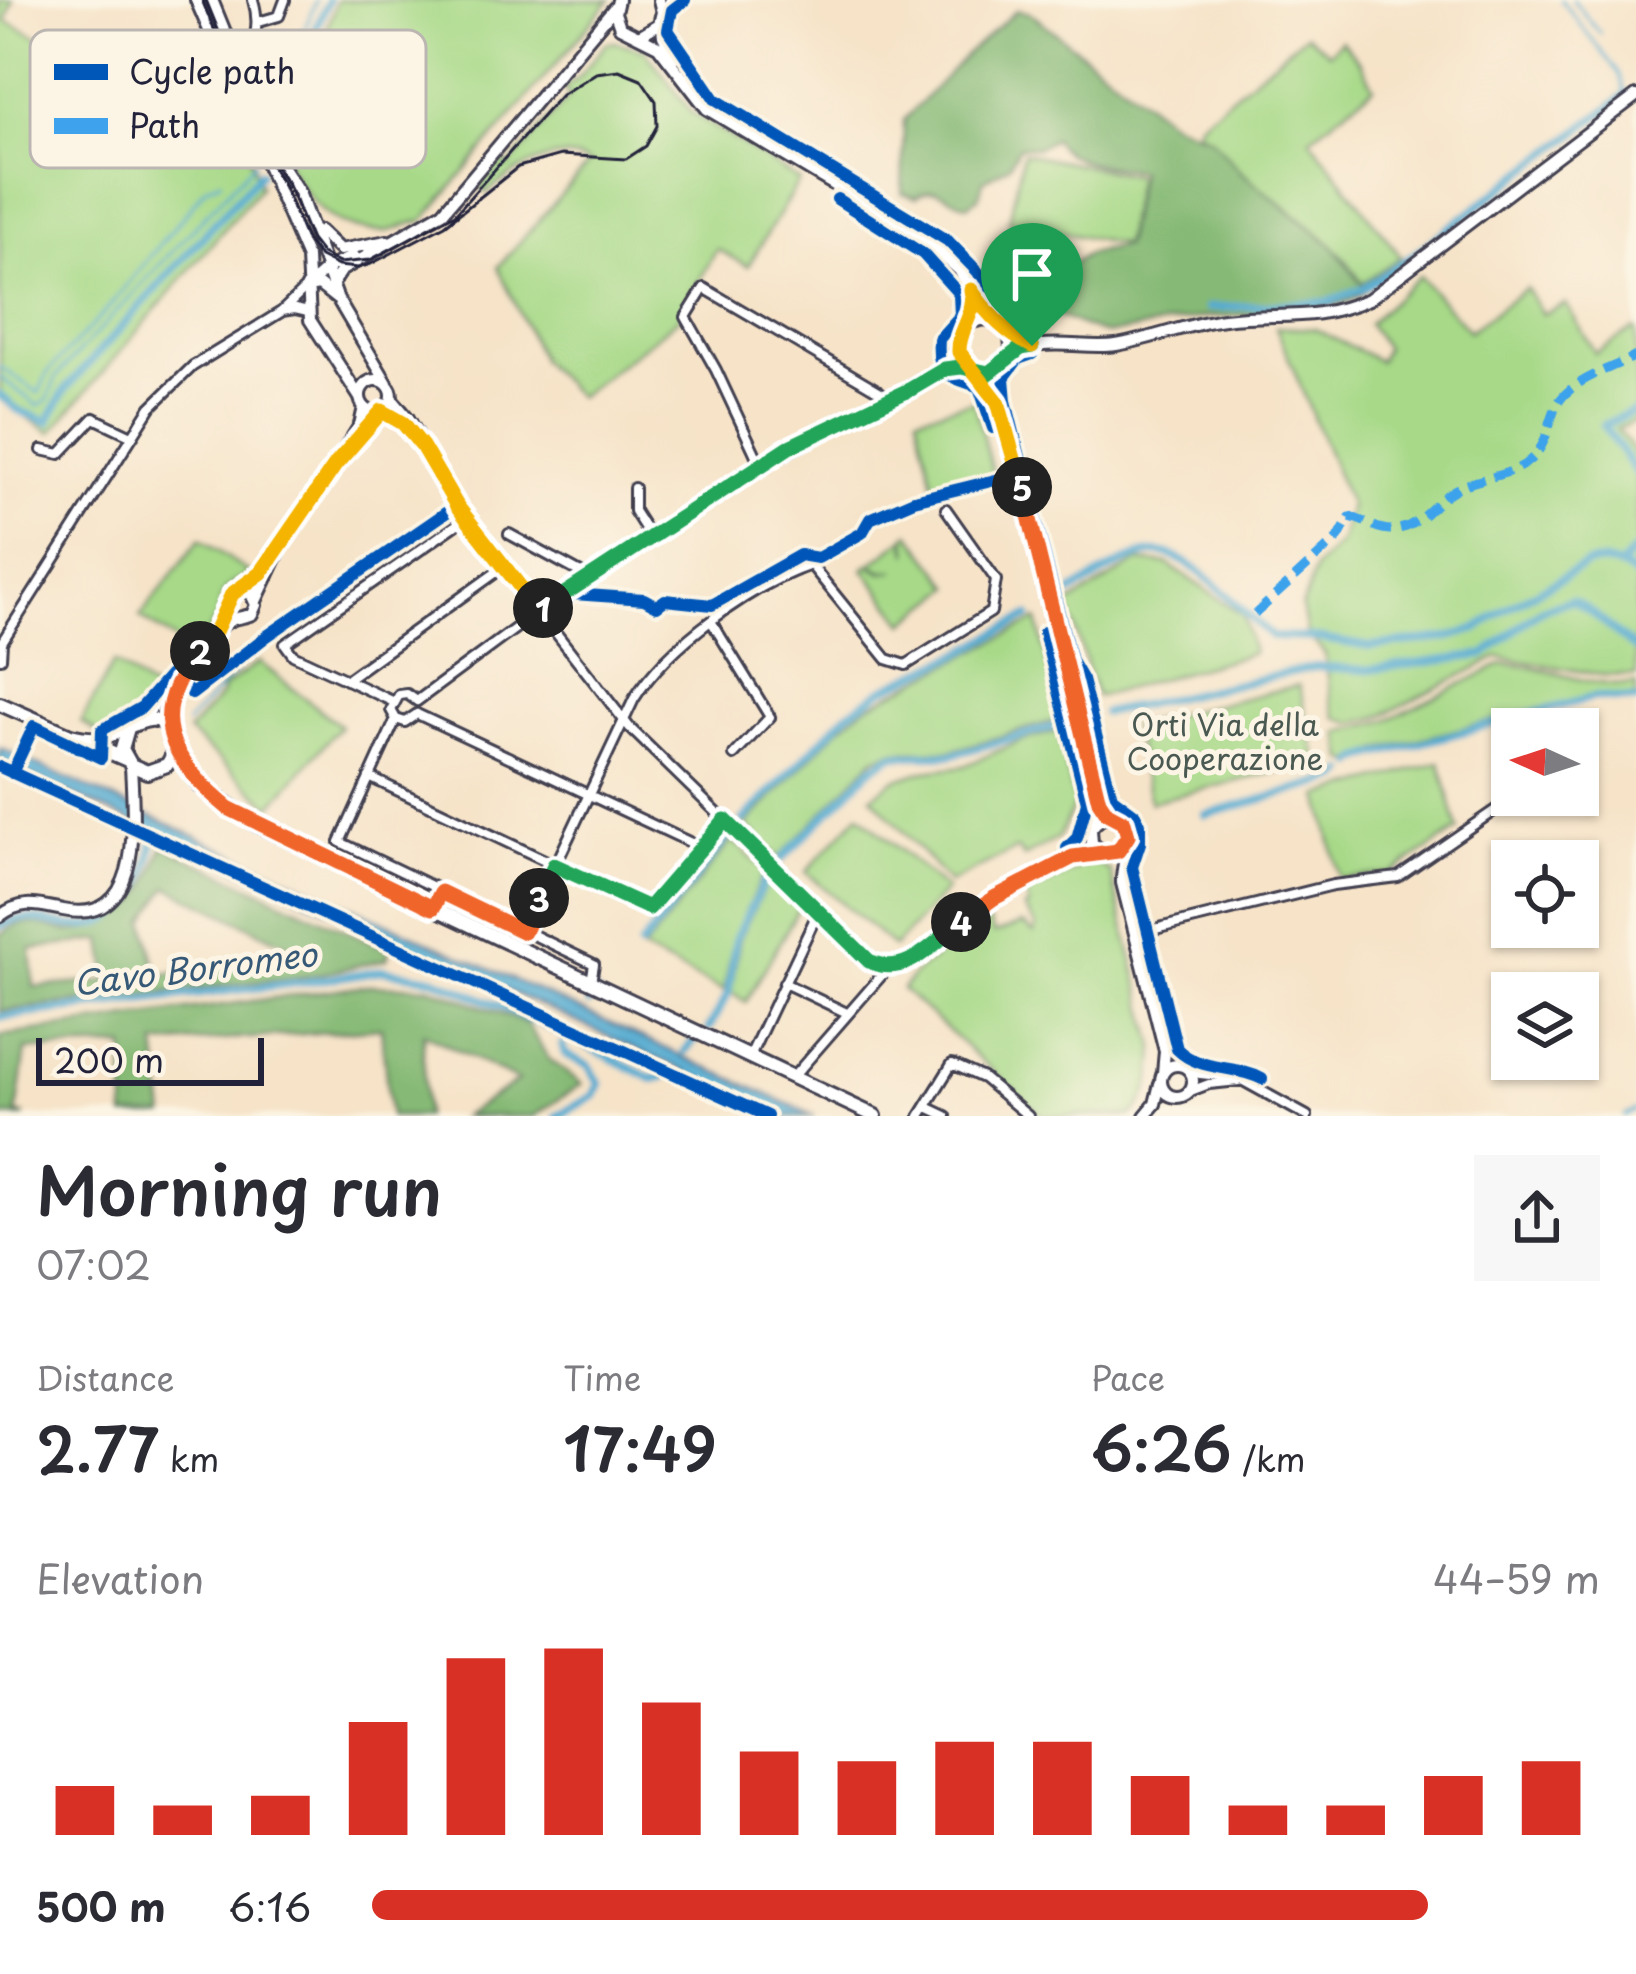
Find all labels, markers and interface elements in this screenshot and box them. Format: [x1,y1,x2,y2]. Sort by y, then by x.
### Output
legend [30,30,426,168]
text: Cycle path [129,45,295,95]
text: Path [129,99,200,149]
pin [981,223,1083,346]
icon: arrive [999,241,1065,307]
pin: 5 [992,457,1052,517]
text: 5 [1011,462,1033,512]
pin: 1 [513,578,573,638]
text: 1 [535,583,551,633]
pin: 2 [170,621,230,681]
text: 2 [188,626,212,676]
park label: Orti Via della Cooperazione [1127,701,1323,780]
north arrow [1491,708,1599,816]
map controls [1491,708,1599,1080]
button: locate [1491,840,1599,948]
pin: 3 [509,868,569,928]
text: 3 [528,873,550,923]
pin: 4 [931,892,991,952]
text: 4 [950,897,972,947]
water label: Cavo Borromeo [70,927,321,1007]
button: layers [1491,972,1599,1080]
scale bar [36,1032,264,1085]
text: 200 m [54,1034,164,1084]
text: Morning run [36,1139,442,1238]
button: share [1474,1155,1600,1281]
text: 07:02 [36,1234,151,1293]
text: Distance [36,1352,174,1402]
text: Time [563,1352,641,1402]
text: Pace [1091,1352,1165,1402]
text: 2.77 [36,1402,159,1492]
text: 17:49 [563,1402,717,1492]
text: 6:26 [1091,1402,1232,1492]
text: km [159,1433,219,1483]
text: /km [1232,1433,1306,1483]
text: Elevation [36,1548,204,1607]
text: 44–59 m [1433,1548,1600,1607]
text: 500 m [36,1876,166,1935]
text: 6:16 [228,1876,311,1935]

